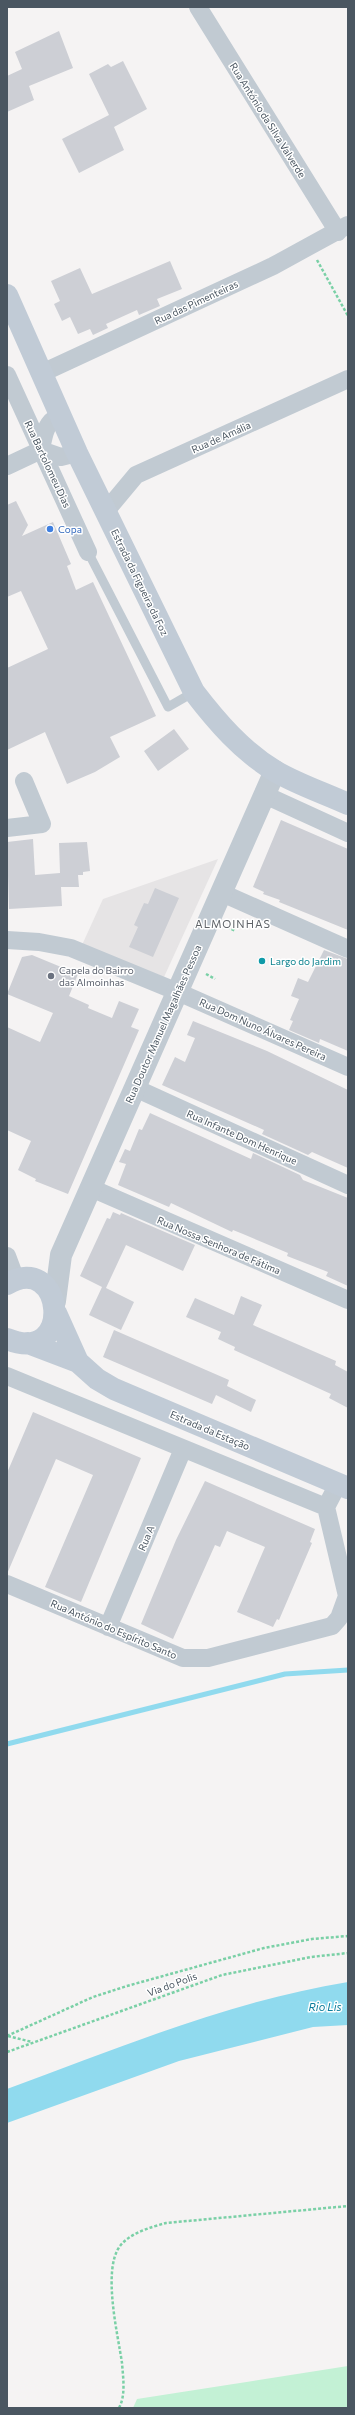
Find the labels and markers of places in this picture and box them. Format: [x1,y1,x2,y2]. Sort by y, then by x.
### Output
place label: Copa [58,523,82,535]
marker: Copa [45,524,55,534]
place label: Largo do Jardim [270,955,341,967]
marker: Largo do Jardim [257,956,267,966]
place label: Capela do Bairro das Almoinhas [59,964,134,988]
marker: Capela do Bairro das Almoinhas [46,971,56,981]

